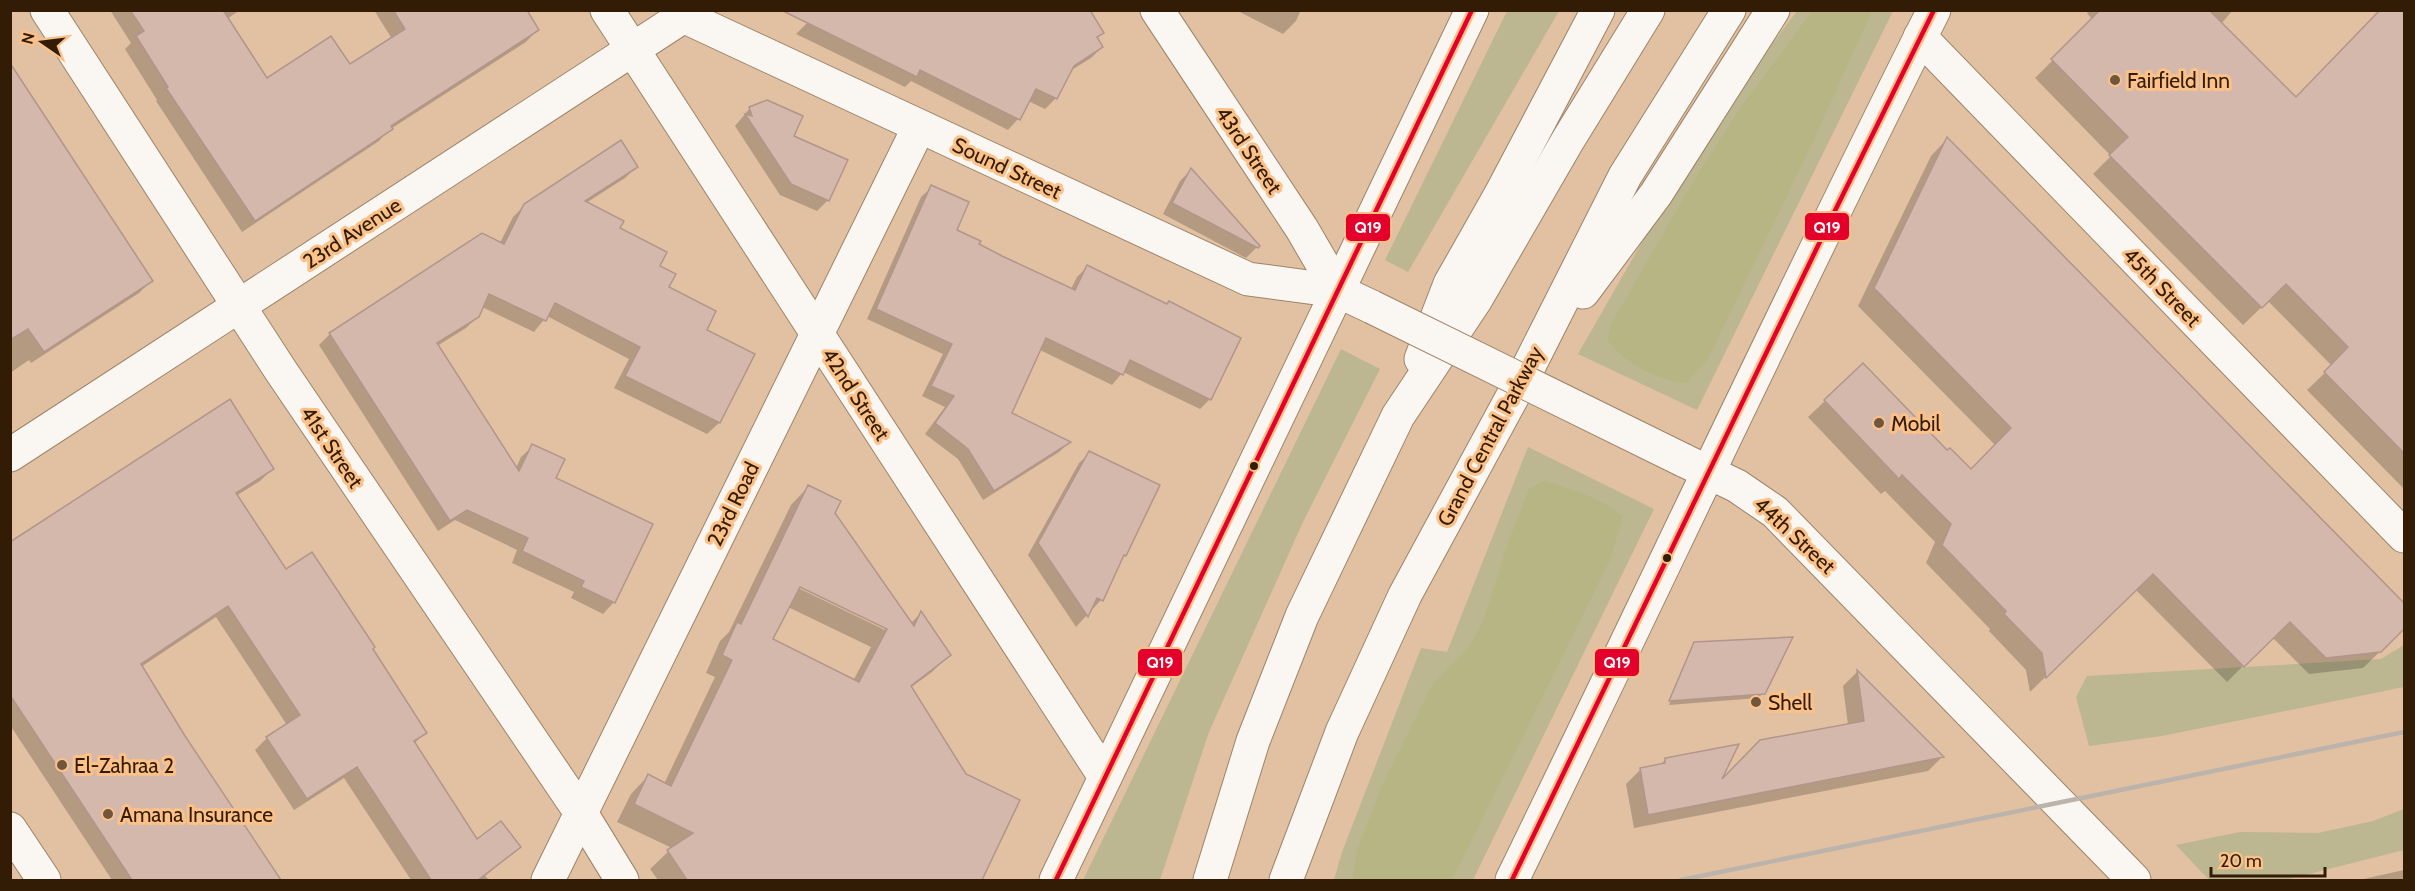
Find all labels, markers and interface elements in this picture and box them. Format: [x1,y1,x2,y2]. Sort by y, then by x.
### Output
north arrow [12,12,72,72]
text: N [17,31,39,46]
place label: Fairfield Inn [2127,68,2230,93]
marker: Fairfield Inn [2108,73,2122,87]
street label: 43rd Street [1211,101,1287,199]
street label: Sound Street [949,132,1065,204]
street label: 23rd Avenue [298,192,406,274]
line badge: Q19 [1804,212,1850,241]
line badge: Q19 [1345,213,1391,242]
text: Q19 [1354,218,1382,237]
text: Q19 [1813,218,1841,237]
street label: 45th Street [2118,242,2206,332]
street label: Grand Central Parkway [1432,341,1548,530]
street label: 42nd Street [817,343,895,445]
street label: 41st Street [296,401,368,493]
place label: Mobil [1891,411,1940,436]
marker: Mobil [1872,416,1886,430]
street label: 23rd Road [702,458,764,550]
unlabelled marker [1248,460,1260,472]
street label: 44th Street [1749,491,1841,579]
unlabelled marker [1661,552,1673,564]
line badge: Q19 [1137,648,1183,677]
line badge: Q19 [1594,648,1640,677]
text: Q19 [1146,653,1174,672]
text: Q19 [1603,653,1631,672]
place label: Shell [1768,690,1812,715]
marker: Shell [1749,695,1763,709]
place label: El-Zahraa 2 [74,753,174,778]
marker: El-Zahraa 2 [55,758,69,772]
place label: Amana Insurance [120,802,273,827]
marker: Amana Insurance [101,807,115,821]
scale bar [2211,840,2325,878]
text: 20 m [2220,850,2262,872]

